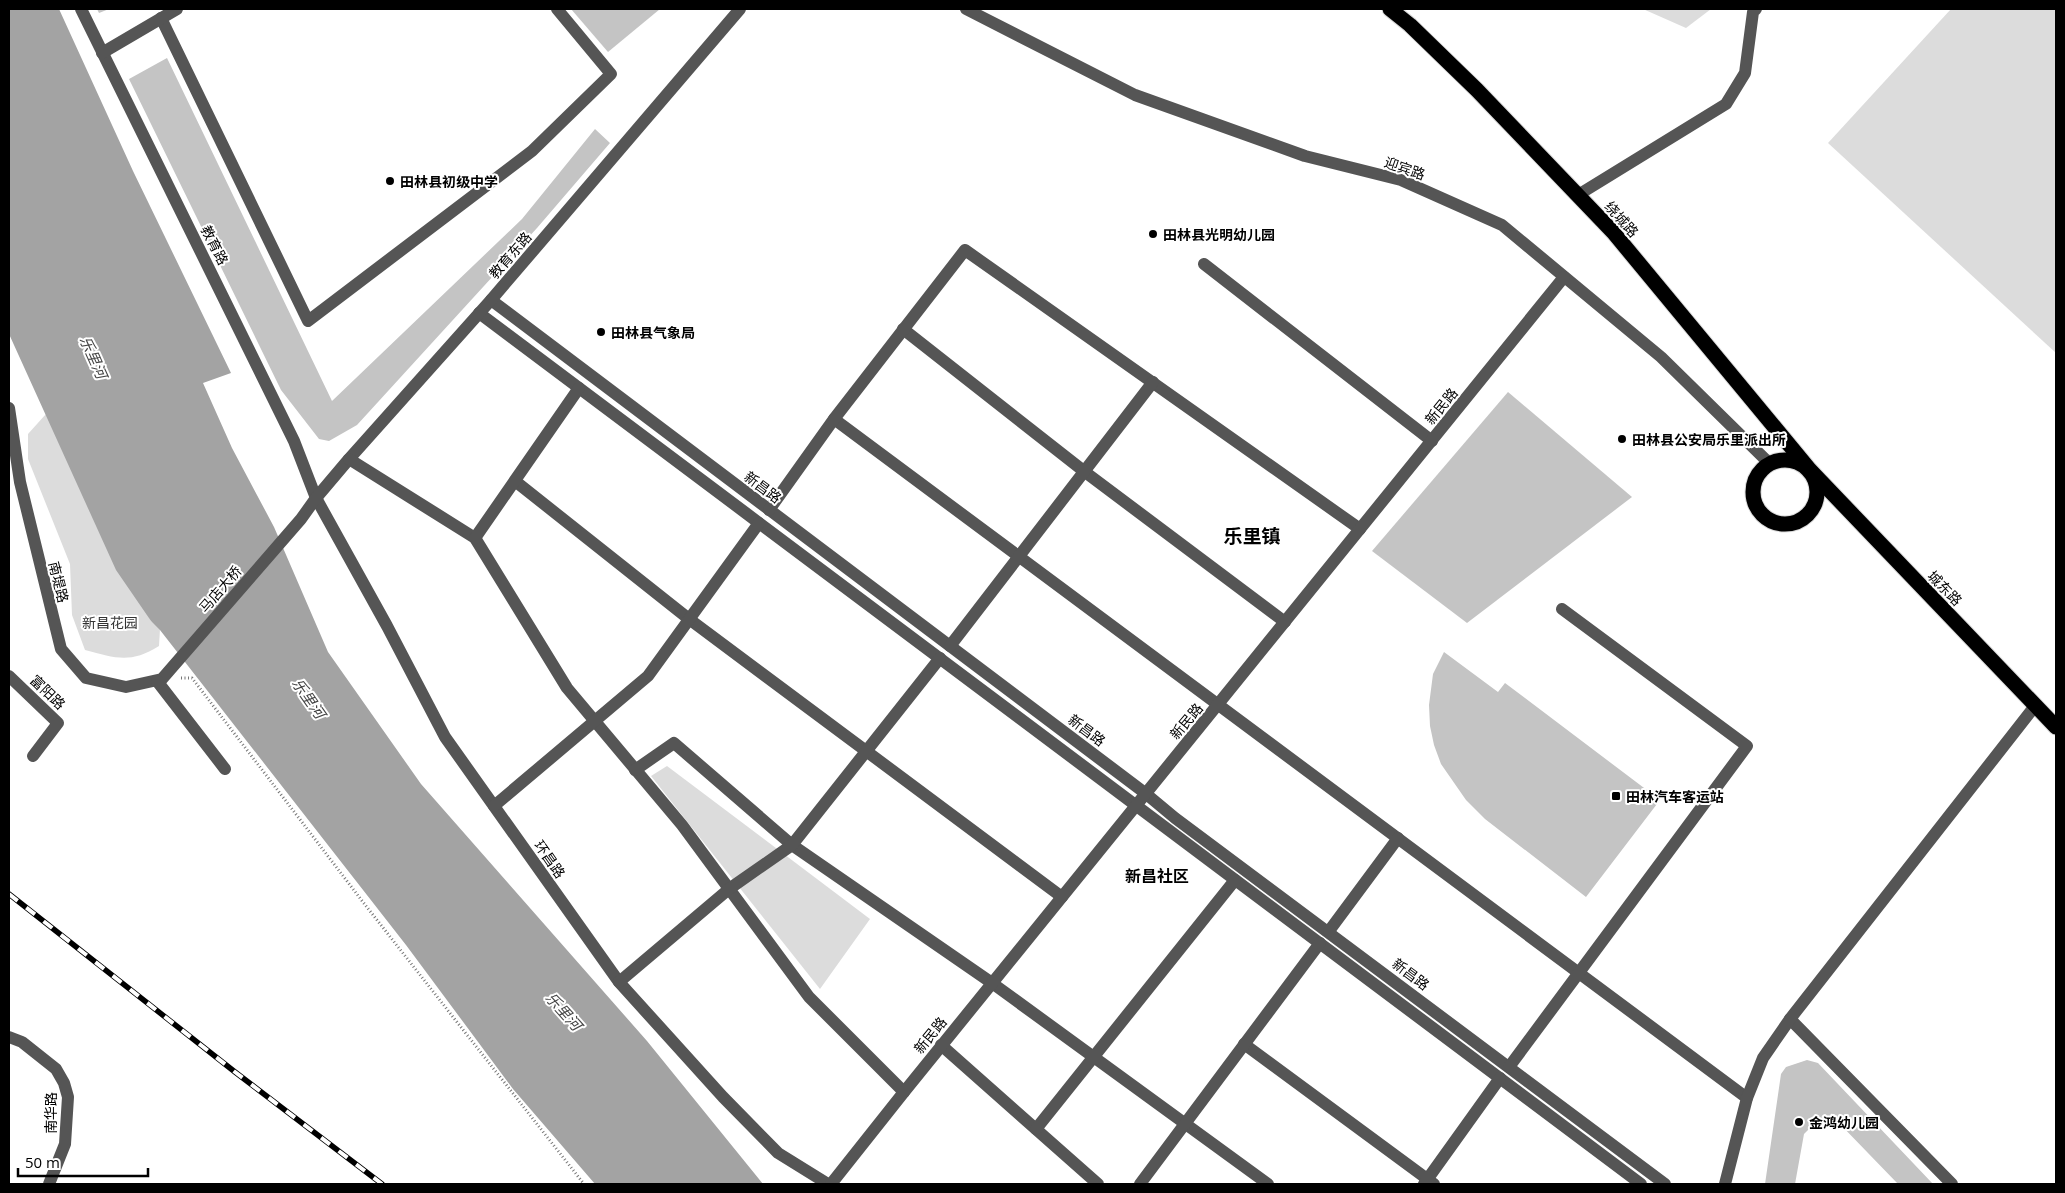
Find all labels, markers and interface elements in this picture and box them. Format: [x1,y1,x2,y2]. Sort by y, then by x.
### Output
street label: 迎宾路 [1382,152,1428,184]
place label: 田林县初级中学 [400,172,498,191]
marker: 田林县初级中学 [384,175,396,187]
street label: 绕城路 [1601,197,1643,241]
street label: 教育路 [197,222,233,268]
place label: 田林县光明幼儿园 [1163,225,1275,244]
street label: 教育东路 [484,228,536,282]
marker: 田林县光明幼儿园 [1147,228,1159,240]
place label: 田林县气象局 [611,323,695,342]
marker: 田林县气象局 [595,326,607,338]
water label: 乐里河 [76,332,114,384]
street label: 新民路 [1420,384,1462,428]
place label: 田林县公安局乐里派出所 [1632,430,1786,449]
marker: 田林县公安局乐里派出所 [1616,433,1628,445]
street label: 新昌路 [741,467,785,507]
district label: 乐里镇 [1223,523,1281,549]
street label: 南堤路 [45,559,73,605]
street label: 马店大桥 [194,562,246,616]
street label: 城东路 [1924,566,1966,610]
park label: 新昌花园 [82,613,138,632]
street label: 富阳路 [26,671,70,713]
water label: 乐里河 [288,674,332,725]
street label: 新民路 [1165,699,1207,743]
street label: 新昌路 [1065,710,1109,750]
place label: 田林汽车客运站 [1626,787,1724,806]
marker: 田林汽车客运站 [1610,790,1622,802]
street label: 环昌路 [530,836,570,882]
district label: 新昌社区 [1125,865,1189,887]
street label: 新昌路 [1389,954,1433,994]
water label: 乐里河 [542,988,588,1037]
street label: 新民路 [909,1013,951,1057]
street label: 南华路 [41,1092,60,1134]
place label: 金鸿幼儿园 [1809,1113,1879,1132]
marker: 金鸿幼儿园 [1793,1116,1805,1128]
scale bar [18,1146,148,1178]
text: 50 m [25,1152,60,1172]

